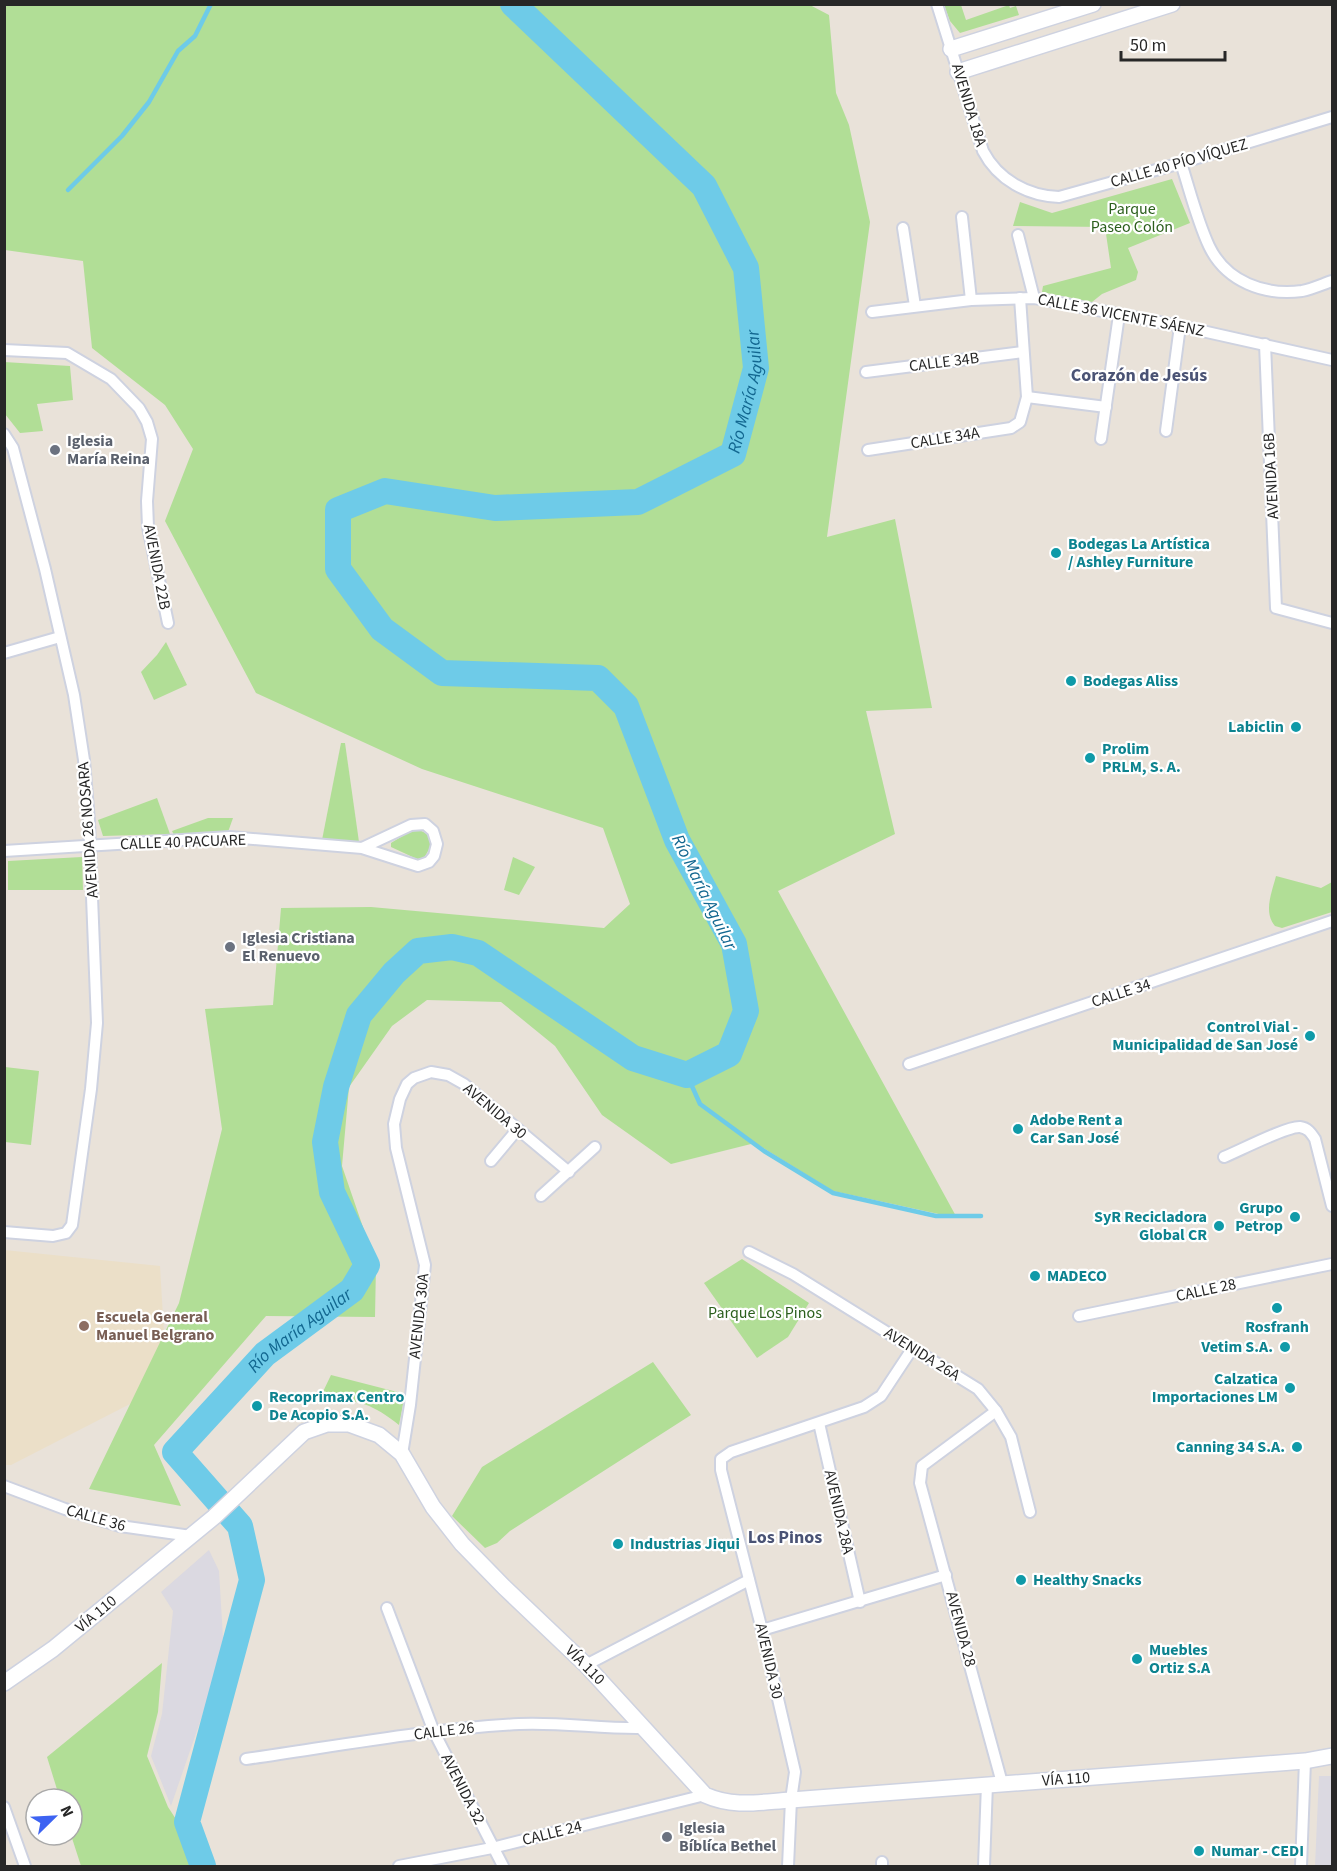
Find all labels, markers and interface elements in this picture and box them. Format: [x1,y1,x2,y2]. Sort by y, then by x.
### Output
scale bar [1121,24,1224,62]
text: 50 m [1130,33,1166,58]
street label: AVENIDA 18A [946,61,992,150]
street label: CALLE 40 PÍO VÍQUEZ [1108,133,1250,193]
park label: Parque Paseo Colón [1091,198,1173,238]
street label: CALLE 36 VICENTE SÁENZ [1036,288,1206,342]
water label: Río María Aguilar [721,328,769,456]
street label: CALLE 34B [908,347,980,377]
district label: Corazón de Jesús [1071,363,1207,388]
street label: CALLE 34A [909,422,981,454]
place label: Iglesia María Reina [67,430,150,470]
street label: AVENIDA 16B [1258,432,1284,520]
marker: Iglesia María Reina [48,443,62,457]
street label: AVENIDA 22B [138,522,176,612]
place label: Bodegas La Artística / Ashley Furniture [1068,533,1210,573]
marker: Bodegas La Artística / Ashley Furniture [1049,546,1063,560]
place label: Bodegas Aliss [1083,670,1178,692]
marker: Bodegas Aliss [1064,674,1078,688]
place label: Labiclin [1228,716,1284,738]
marker: Labiclin [1289,720,1303,734]
place label: Prolim PRLM, S. A. [1102,738,1181,778]
marker: Prolim PRLM, S. A. [1083,751,1097,765]
street label: AVENIDA 26 NOSARA [72,761,104,899]
street label: CALLE 40 PACUARE [120,829,246,855]
water label: Río María Aguilar [665,830,743,955]
place label: Iglesia Cristiana El Renuevo [242,927,355,967]
marker: Iglesia Cristiana El Renuevo [223,940,237,954]
street label: CALLE 34 [1089,973,1153,1013]
place label: Control Vial - Municipalidad de San José [1112,1016,1298,1056]
marker: Control Vial - Municipalidad de San José [1303,1029,1317,1043]
street label: AVENIDA 30 [458,1078,532,1144]
place label: Adobe Rent a Car San José [1029,1109,1123,1149]
marker: Adobe Rent a Car San José [1011,1122,1025,1136]
place label: Grupo Petrop [1235,1197,1283,1237]
place label: SyR Recicladora Global CR [1094,1206,1207,1246]
marker: Grupo Petrop [1288,1210,1302,1224]
marker: SyR Recicladora Global CR [1212,1219,1226,1233]
place label: MADECO [1047,1265,1107,1287]
marker: MADECO [1028,1269,1042,1283]
street label: AVENIDA 30A [404,1272,434,1360]
street label: CALLE 28 [1174,1273,1238,1307]
water label: Río María Aguilar [241,1281,357,1378]
marker: Rosfranh [1270,1301,1284,1315]
park label: Parque Los Pinos [708,1302,822,1324]
place label: Escuela General Manuel Belgrano [96,1306,215,1346]
place label: Rosfranh [1245,1316,1309,1338]
marker: Escuela General Manuel Belgrano [77,1319,91,1333]
street label: AVENIDA 26A [880,1322,964,1386]
place label: Vetim S.A. [1200,1336,1273,1358]
marker: Vetim S.A. [1278,1340,1292,1354]
place label: Calzatica Importaciones LM [1152,1368,1278,1408]
marker: Calzatica Importaciones LM [1283,1381,1297,1395]
place label: Recoprimax Centro De Acopio S.A. [269,1386,404,1426]
marker: Recoprimax Centro De Acopio S.A. [250,1399,264,1413]
place label: Canning 34 S.A. [1176,1436,1285,1458]
marker: Canning 34 S.A. [1290,1440,1304,1454]
street label: AVENIDA 28A [819,1468,859,1557]
street label: CALLE 36 [64,1499,128,1537]
district label: Los Pinos [748,1525,822,1550]
place label: Industrias Jiqui [630,1533,740,1555]
marker: Industrias Jiqui [611,1537,625,1551]
place label: Healthy Snacks [1033,1569,1142,1591]
marker: Healthy Snacks [1014,1573,1028,1587]
street label: AVENIDA 28 [940,1589,982,1669]
street label: VÍA 110 [70,1590,122,1638]
street label: AVENIDA 30 [750,1621,788,1701]
place label: Muebles Ortiz S.A [1149,1639,1211,1679]
street label: VÍA 110 [560,1640,610,1690]
marker: Muebles Ortiz S.A [1130,1652,1144,1666]
street label: CALLE 26 [412,1716,476,1746]
street label: AVENIDA 32 [436,1750,490,1828]
street label: VÍA 110 [1041,1766,1091,1792]
north arrow [24,1787,84,1847]
text: N [55,1802,79,1821]
street label: CALLE 24 [520,1815,584,1851]
place label: Iglesia Bíblíca Bethel [679,1817,777,1857]
marker: Iglesia Bíblíca Bethel [660,1830,674,1844]
place label: Numar - CEDI [1211,1840,1304,1862]
marker: Numar - CEDI [1192,1844,1206,1858]

